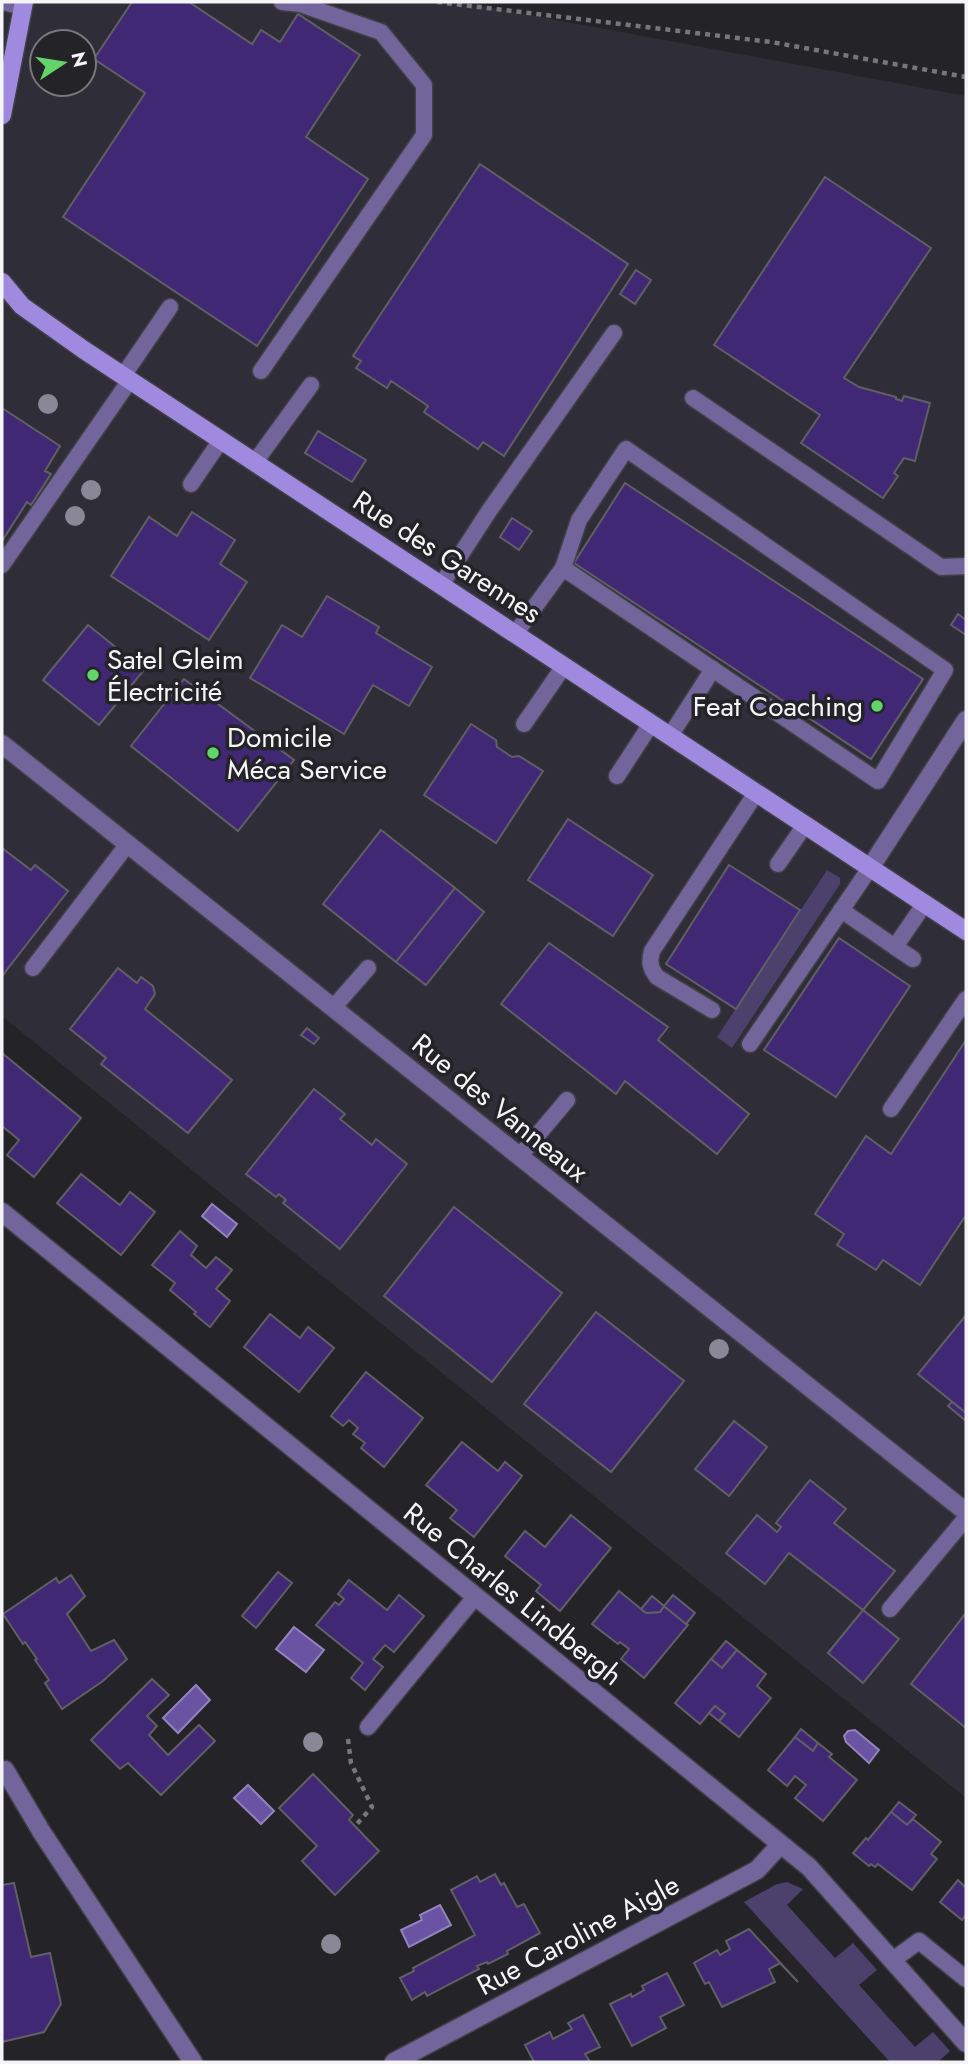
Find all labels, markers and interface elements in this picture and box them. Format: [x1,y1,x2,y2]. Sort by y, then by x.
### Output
north arrow [28,28,98,98]
text: N [64,49,94,70]
street label: Rue des Garennes [345,481,549,633]
place label: Satel Gleim Électricité [107,639,243,712]
marker: Satel Gleim Électricité [85,667,101,683]
place label: Feat Coaching [693,686,863,727]
marker: Feat Coaching [869,698,885,714]
place label: Domicile Méca Service [227,717,387,790]
marker: Domicile Méca Service [205,745,221,761]
street label: Rue des Vanneaux [403,1024,597,1192]
street label: Rue Charles Lindbergh [395,1493,631,1695]
street label: Rue Caroline Aigle [469,1864,687,2006]

